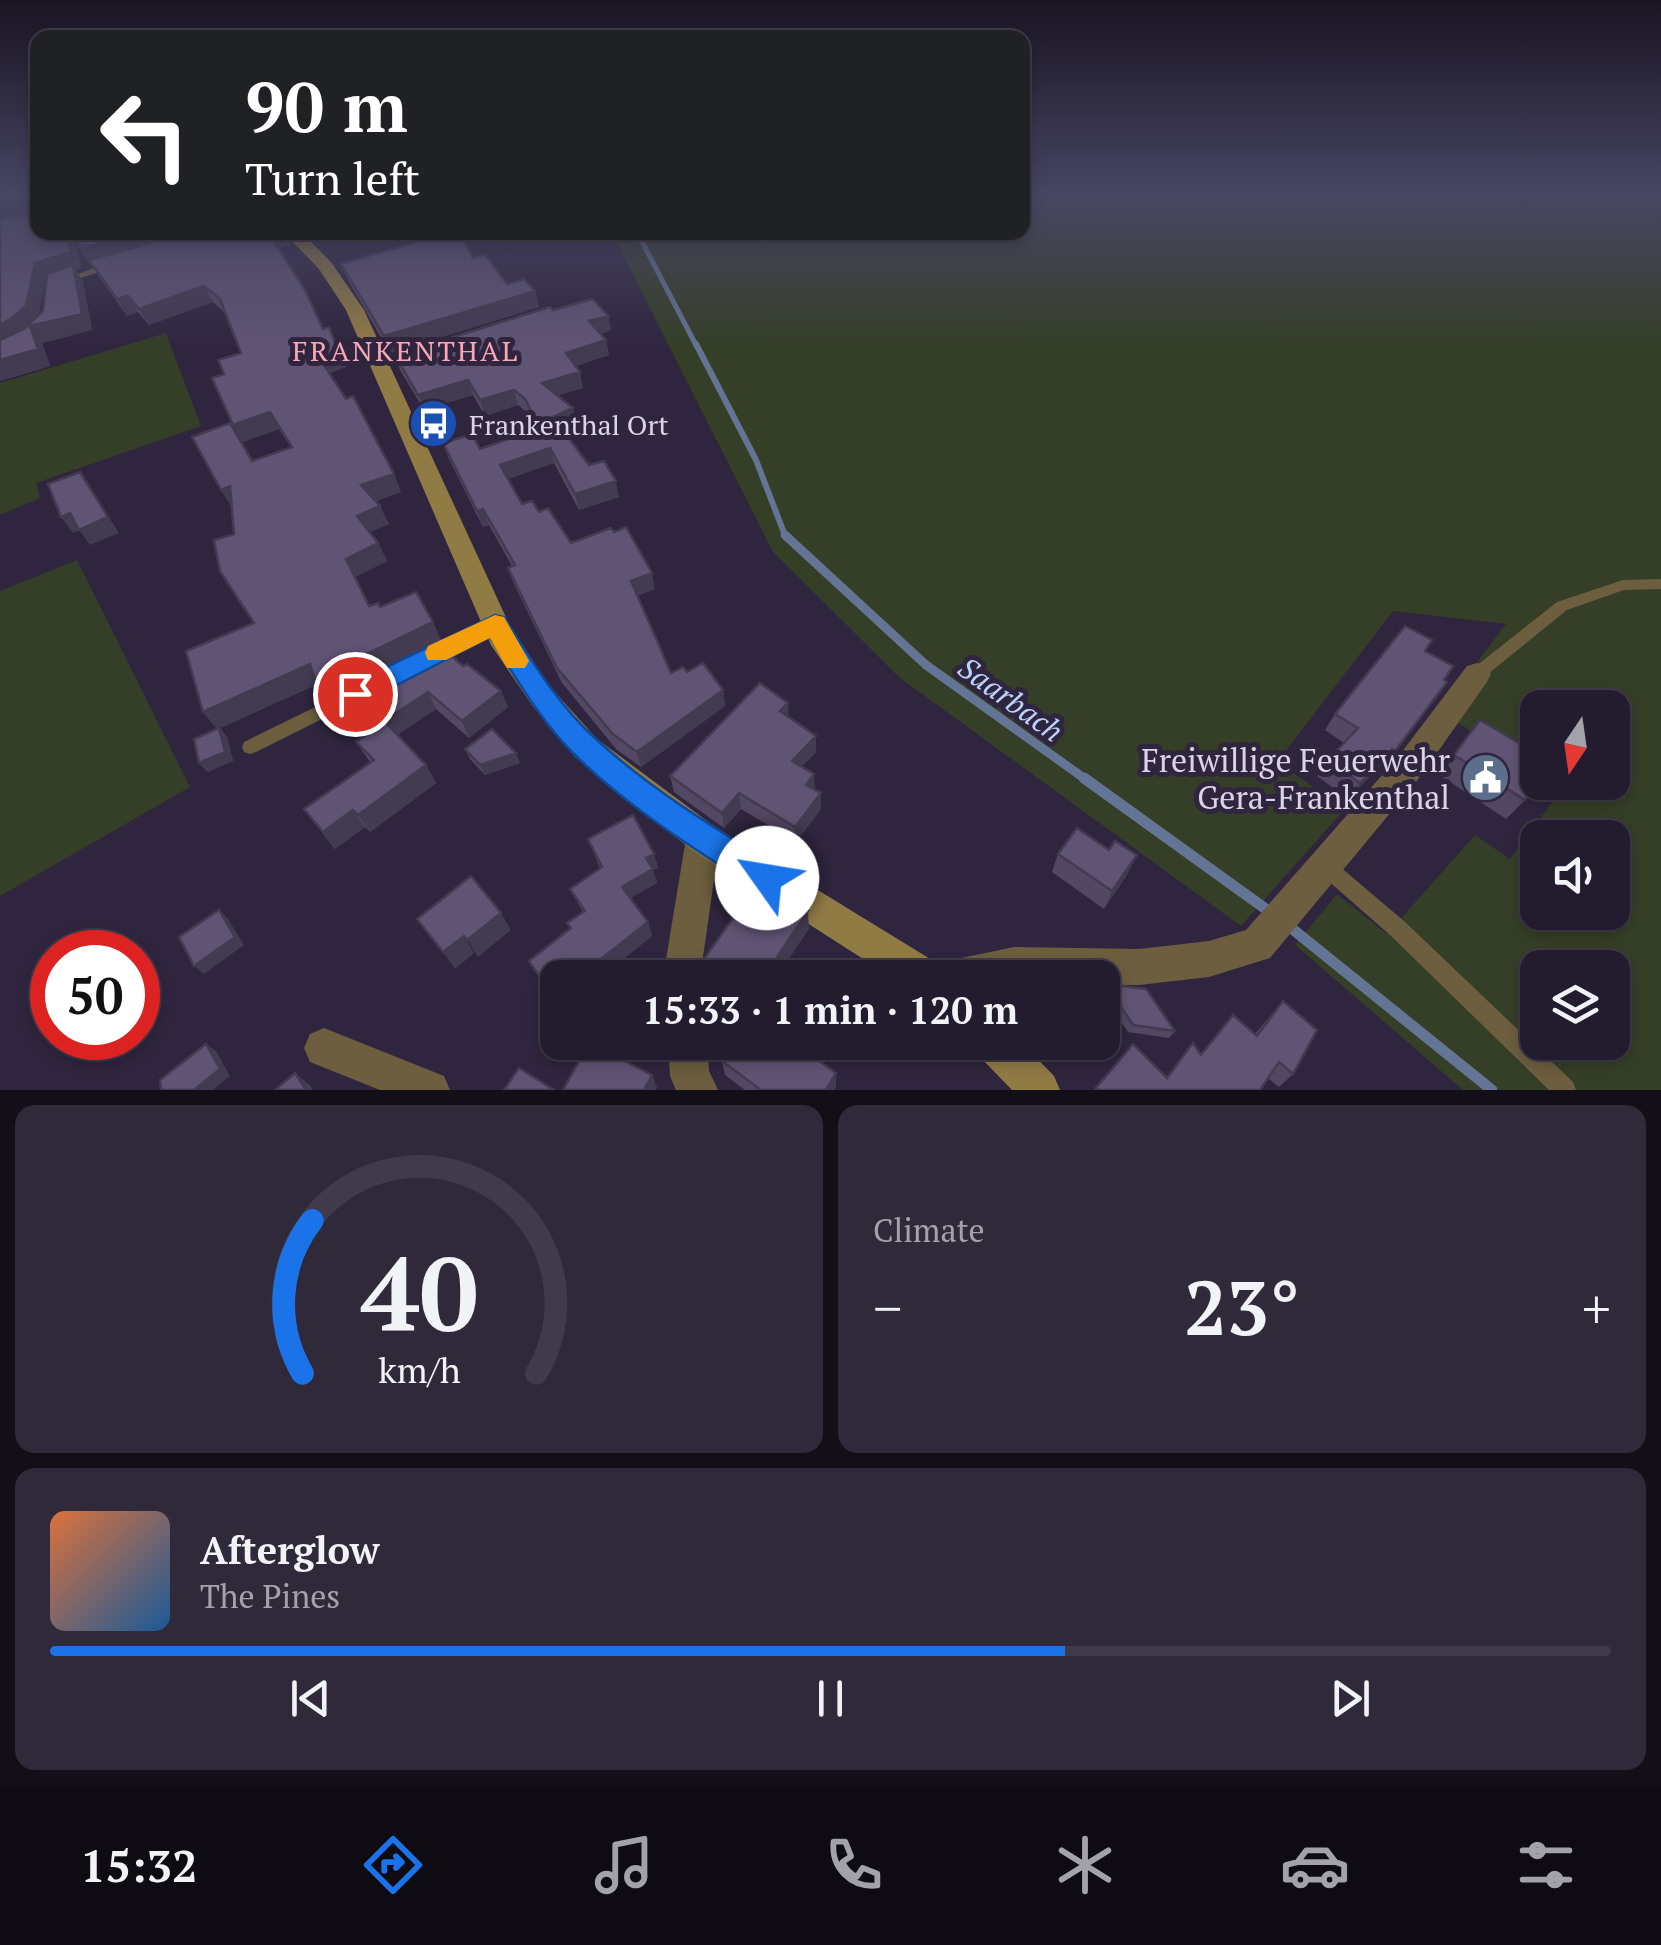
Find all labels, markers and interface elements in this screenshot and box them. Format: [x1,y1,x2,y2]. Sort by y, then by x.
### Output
text: 90 m [245,59,408,152]
icon: left [80,70,210,200]
text: Turn left [245,148,420,208]
district label: FRANKENTHAL [292,332,520,369]
bus stop icon: Frankenthal Ort [408,398,460,450]
place label: Frankenthal Ort [469,406,669,443]
water label: Saarbach [951,647,1071,751]
pin [313,652,398,737]
icon: arrive [328,667,383,722]
north arrow [1520,690,1630,800]
map controls [1520,690,1630,1060]
place label: Freiwillige Feuerwehr Gera-Frankenthal [1141,739,1451,818]
public building icon: Freiwillige Feuerwehr Gera-Frankenthal [1459,752,1511,804]
button: sound [1520,820,1630,930]
position arrow [715,826,819,930]
speed limit sign: 50 [30,930,160,1060]
button: layers [1520,950,1630,1060]
text: 15:33 · 1 min · 120 m [642,985,1018,1035]
text: Climate [873,1209,985,1251]
text: 40 [360,1223,478,1361]
text: 23° [1184,1257,1300,1356]
text: − [873,1271,902,1344]
text: + [1582,1271,1611,1344]
text: km/h [378,1346,460,1393]
text: Afterglow [200,1525,380,1575]
text: The Pines [200,1575,340,1617]
icon: previous [283,1671,338,1726]
icon: pause [803,1671,858,1726]
icon: next [1323,1671,1378,1726]
icon: directions [358,1830,428,1900]
icon: music [589,1830,659,1900]
icon: phone [819,1830,889,1900]
icon: climate [1050,1830,1120,1900]
icon: car [1280,1830,1350,1900]
icon: filters [1511,1830,1581,1900]
text: 15:32 [80,1835,197,1895]

